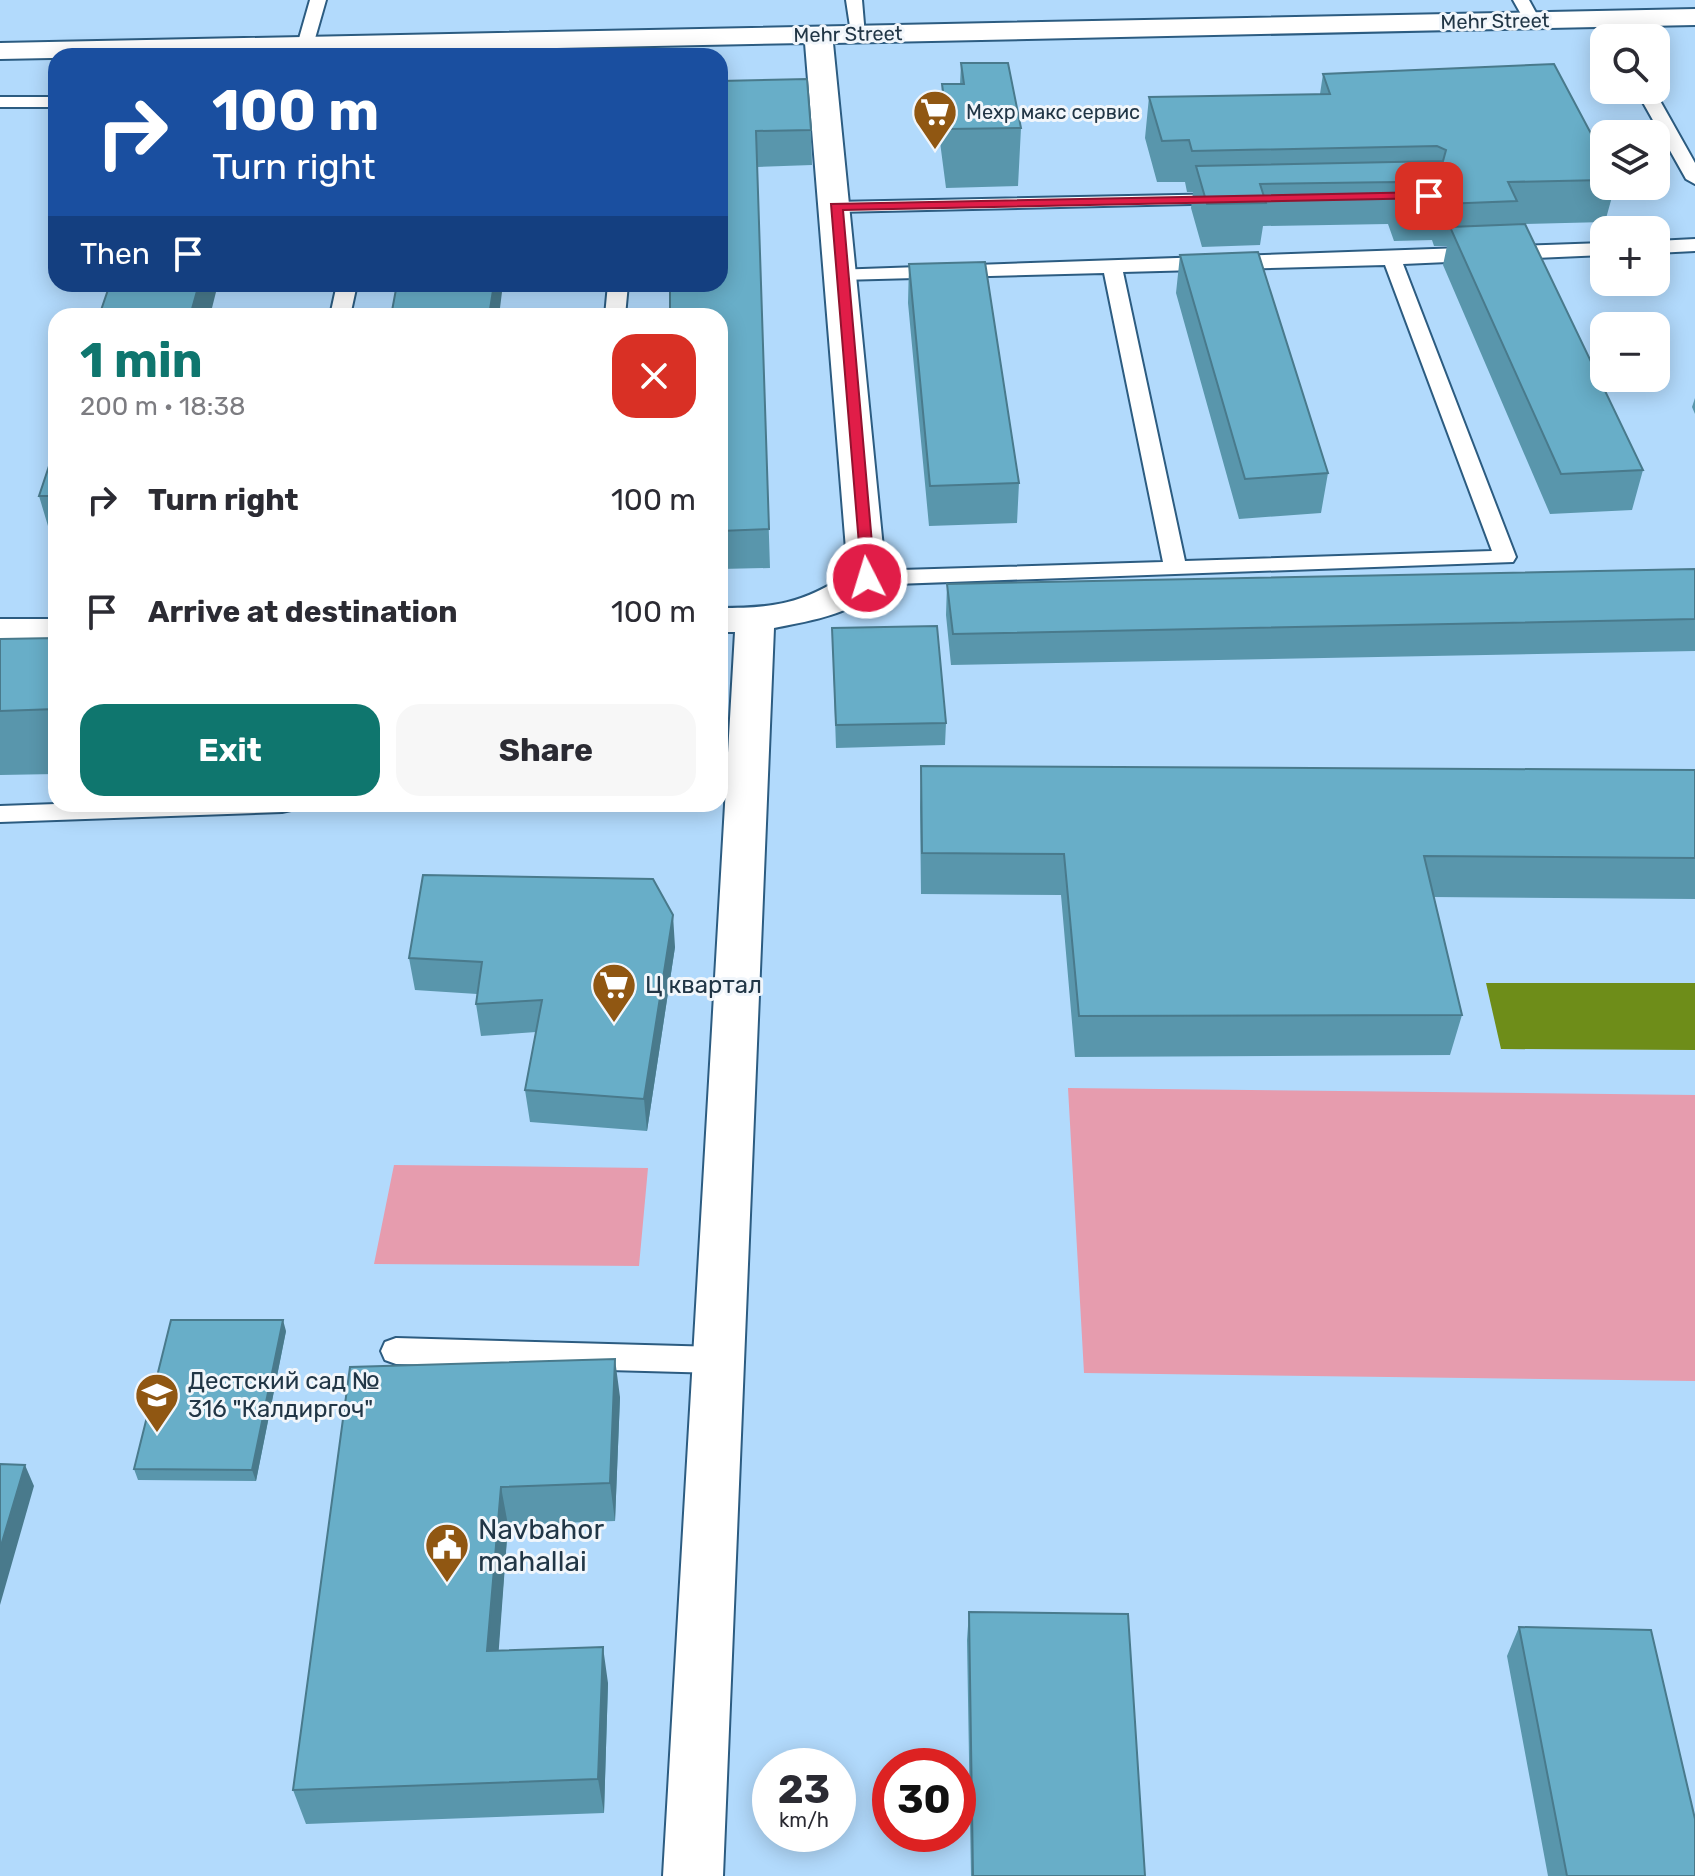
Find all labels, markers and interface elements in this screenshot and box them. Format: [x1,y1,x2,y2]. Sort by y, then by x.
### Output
street label: Mehr Street [1440,8,1550,34]
street label: Mehr Street [793,21,903,47]
map controls [1590,24,1670,392]
button: search [1590,24,1670,104]
text: 100 m [212,78,379,144]
icon: right [80,80,184,184]
supermarket icon: Мехр макс сервис [911,88,959,151]
place label: Мехр макс сервис [966,100,1140,124]
button: layers [1590,120,1670,200]
text: Turn right [212,145,376,188]
pin [1395,162,1463,230]
icon: arrive [1407,174,1451,218]
button: + [1590,216,1670,296]
icon: arrive [166,232,210,276]
text: Then [80,236,150,272]
button: − [1590,312,1670,392]
text: 1 min [80,332,203,389]
button: close [612,334,696,418]
text: 200 m · 18:38 [80,391,246,422]
icon: right [80,478,124,522]
text: Turn right [148,482,299,518]
text: 100 m [611,482,696,518]
position arrow [825,536,909,620]
icon: arrive [80,590,124,634]
text: Arrive at destination [148,594,458,630]
text: 100 m [611,594,696,630]
button: Exit [80,704,380,796]
button: Share [396,704,696,796]
supermarket icon: Ц квартал [590,961,638,1024]
place label: Ц квартал [645,971,762,999]
place label: Дестский сад № 316 "Калдиргоч" [188,1367,380,1423]
school or university icon: Дестский сад № 316 "Калдиргоч" [133,1371,181,1434]
place label: Navbahor mahallai [478,1513,604,1578]
public building icon: Navbahor mahallai [423,1521,471,1584]
speed limit sign: 30 [872,1748,976,1852]
text: 23 [778,1766,830,1813]
text: km/h [779,1808,829,1832]

